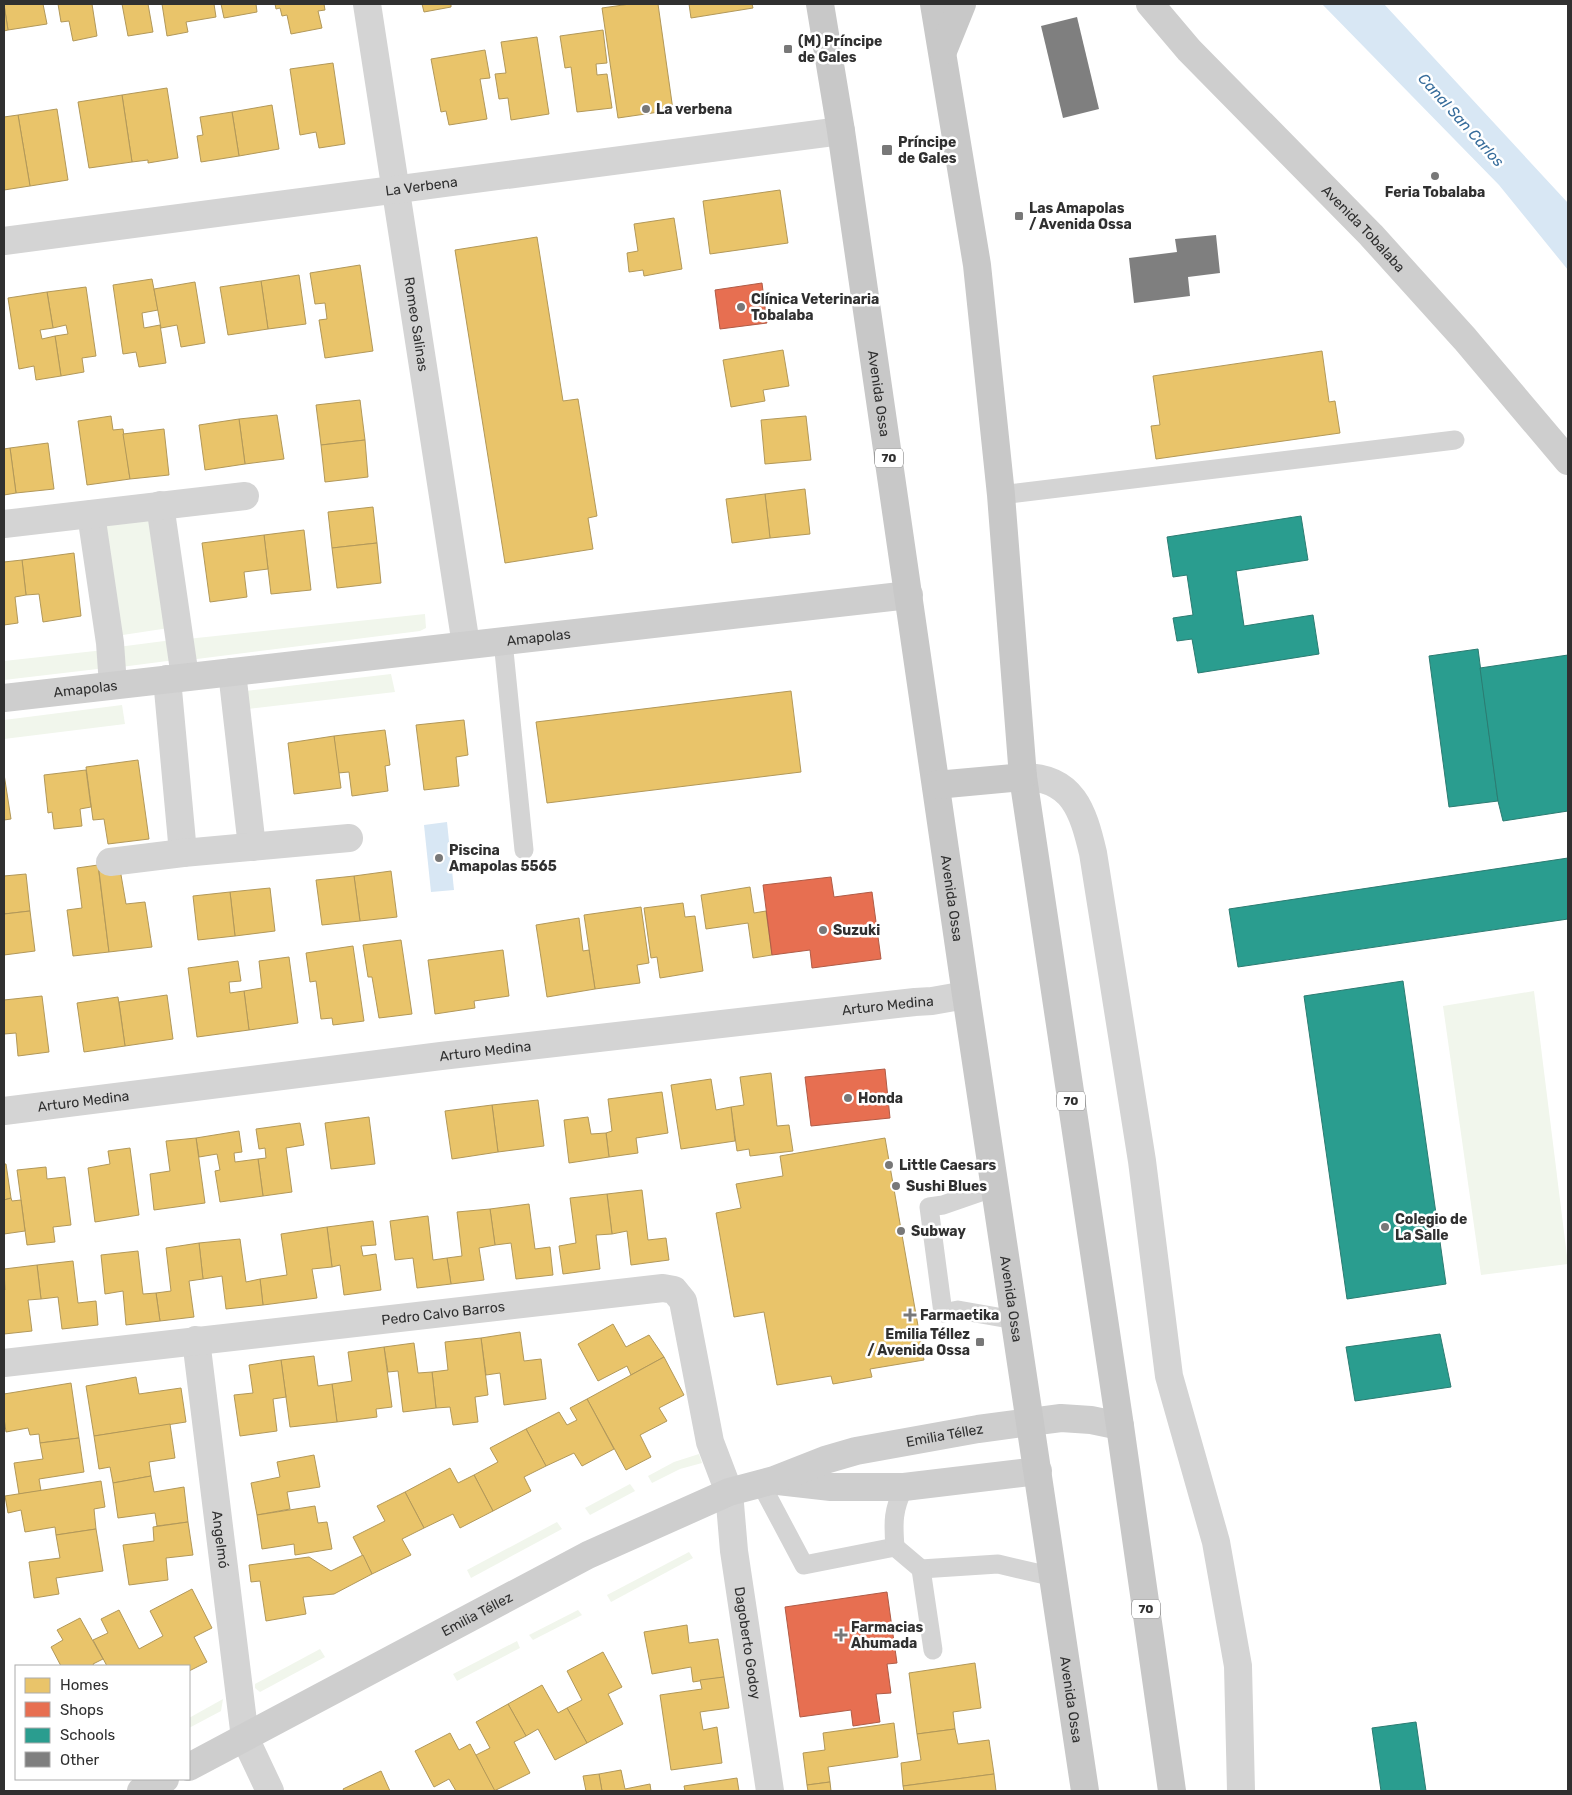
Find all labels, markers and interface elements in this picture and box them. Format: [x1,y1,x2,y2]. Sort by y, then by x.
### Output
place label: (M) Príncipe de Gales [798,33,882,66]
marker: (M) Príncipe de Gales [782,43,794,55]
water label: Canal San Carlos [1414,70,1508,171]
place label: La verbena [656,101,732,118]
marker: La verbena [640,103,652,115]
place label: Príncipe de Gales [898,134,957,167]
marker: Príncipe de Gales [880,143,894,157]
marker: Feria Tobalaba [1429,170,1441,182]
street label: La Verbena [384,173,459,199]
street label: Avenida Tobalaba [1318,182,1409,275]
place label: Feria Tobalaba [1385,184,1485,201]
place label: Las Amapolas / Avenida Ossa [1029,200,1132,233]
marker: Las Amapolas / Avenida Ossa [1013,210,1025,222]
street label: Romeo Salinas [401,276,432,373]
place label: Clínica Veterinaria Tobalaba [751,291,879,324]
marker: Clínica Veterinaria Tobalaba [735,301,747,313]
street label: Avenida Ossa [864,349,894,438]
road number: 70 [875,448,903,468]
street label: Amapolas [506,625,571,649]
street label: Amapolas [53,677,118,701]
place label: Piscina Amapolas 5565 [449,842,557,875]
marker: Piscina Amapolas 5565 [433,852,445,864]
street label: Avenida Ossa [937,854,967,943]
place label: Suzuki [833,922,880,939]
marker: Suzuki [817,924,829,936]
street label: Arturo Medina [841,992,934,1019]
street label: Arturo Medina [438,1037,532,1065]
street label: Arturo Medina [37,1087,130,1115]
place label: Honda [858,1090,903,1107]
marker: Honda [842,1092,854,1104]
road number: 70 [1057,1092,1085,1110]
place label: Little Caesars [899,1157,997,1174]
marker: Little Caesars [883,1159,895,1171]
place label: Sushi Blues [906,1178,987,1195]
marker: Sushi Blues [890,1180,902,1192]
place label: Colegio de La Salle [1395,1211,1467,1244]
marker: Colegio de La Salle [1379,1221,1391,1233]
place label: Subway [911,1223,966,1240]
marker: Subway [895,1225,907,1237]
street label: Avenida Ossa [997,1255,1026,1343]
street label: Pedro Calvo Barros [381,1298,506,1328]
place label: Farmaetika [920,1307,999,1324]
marker: Farmaetika [904,1309,916,1321]
place label: Emilia Téllez / Avenida Ossa [867,1326,970,1359]
marker: Emilia Téllez / Avenida Ossa [974,1336,986,1348]
street label: Emilia Téllez [905,1420,984,1450]
street label: Angelmó [209,1510,233,1569]
street label: Dagoberto Godoy [731,1586,765,1701]
street label: Emilia Téllez [438,1588,515,1640]
road number: 70 [1132,1600,1160,1618]
place label: Farmacias Ahumada [851,1619,924,1652]
marker: Farmacias Ahumada [835,1629,847,1641]
street label: Avenida Ossa [1056,1655,1086,1744]
legend [15,1665,190,1780]
text: Homes [60,1676,109,1694]
text: Shops [60,1701,104,1719]
text: Schools [60,1726,116,1744]
text: Other [60,1751,100,1769]

